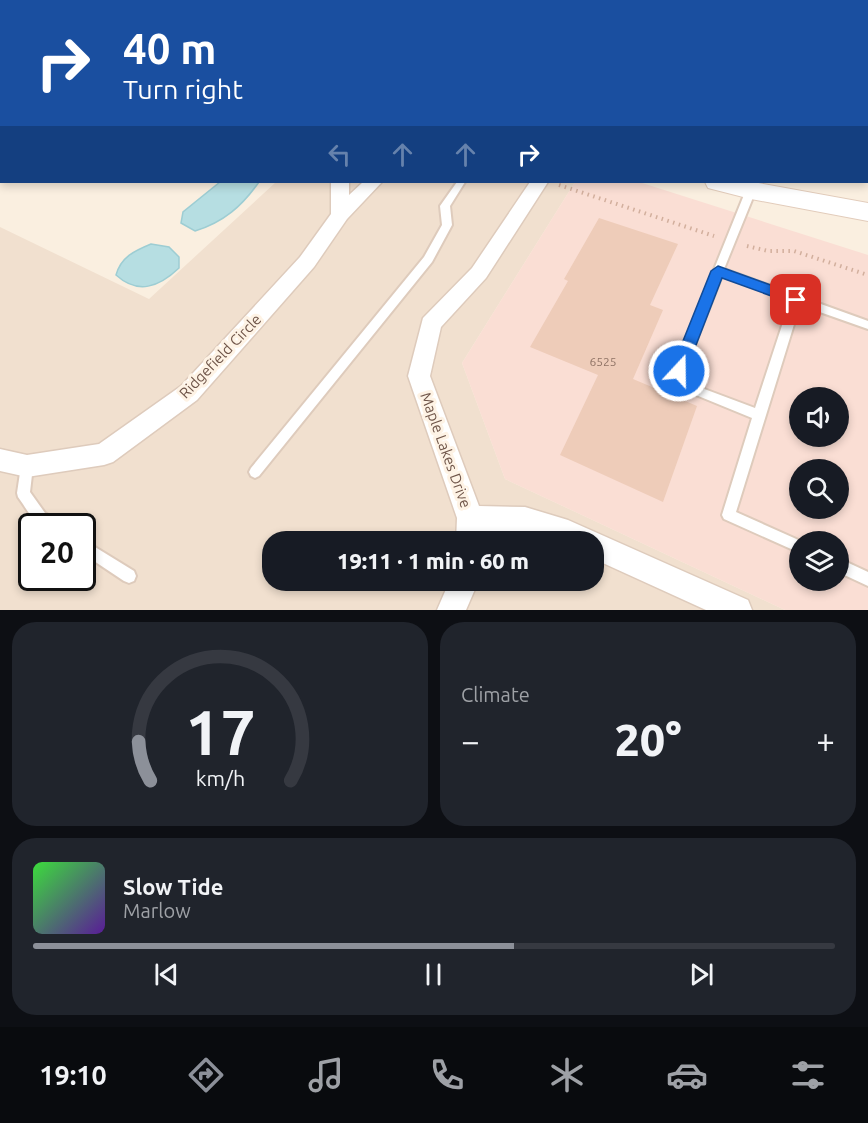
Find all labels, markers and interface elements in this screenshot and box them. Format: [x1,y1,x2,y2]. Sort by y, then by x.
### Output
icon: right [24,24,102,102]
text: 40 m [123,25,217,72]
text: Turn right [123,74,243,104]
icon: left [323,138,356,171]
icon: ahead [386,138,419,171]
icon: ahead [449,138,482,171]
icon: right [512,138,545,171]
pin [770,274,821,325]
icon: arrive [779,283,812,316]
street label: Ridgefield Circle [176,310,264,402]
position arrow [647,339,711,403]
house number: 6525 [589,355,617,368]
map controls [789,387,849,591]
button: sound [789,387,849,447]
street label: Maple Lakes Drive [417,390,475,510]
button: search [789,459,849,519]
speed limit sign: 20 [18,513,96,591]
button: layers [789,531,849,591]
text: 19:11 · 1 min · 60 m [337,548,529,573]
text: Climate [461,683,530,706]
text: 17 [185,697,255,767]
text: 20° [614,714,682,765]
text: − [461,722,480,759]
text: + [816,722,835,759]
text: km/h [195,766,245,790]
text: Slow Tide [123,874,223,899]
text: Marlow [123,899,191,922]
icon: previous [150,958,183,991]
icon: pause [417,958,450,991]
icon: next [685,958,718,991]
icon: directions [185,1054,227,1096]
icon: music [305,1054,347,1096]
icon: phone [426,1054,468,1096]
icon: climate [546,1054,588,1096]
icon: car [666,1054,708,1096]
icon: filters [787,1054,829,1096]
text: 19:10 [39,1060,107,1090]

